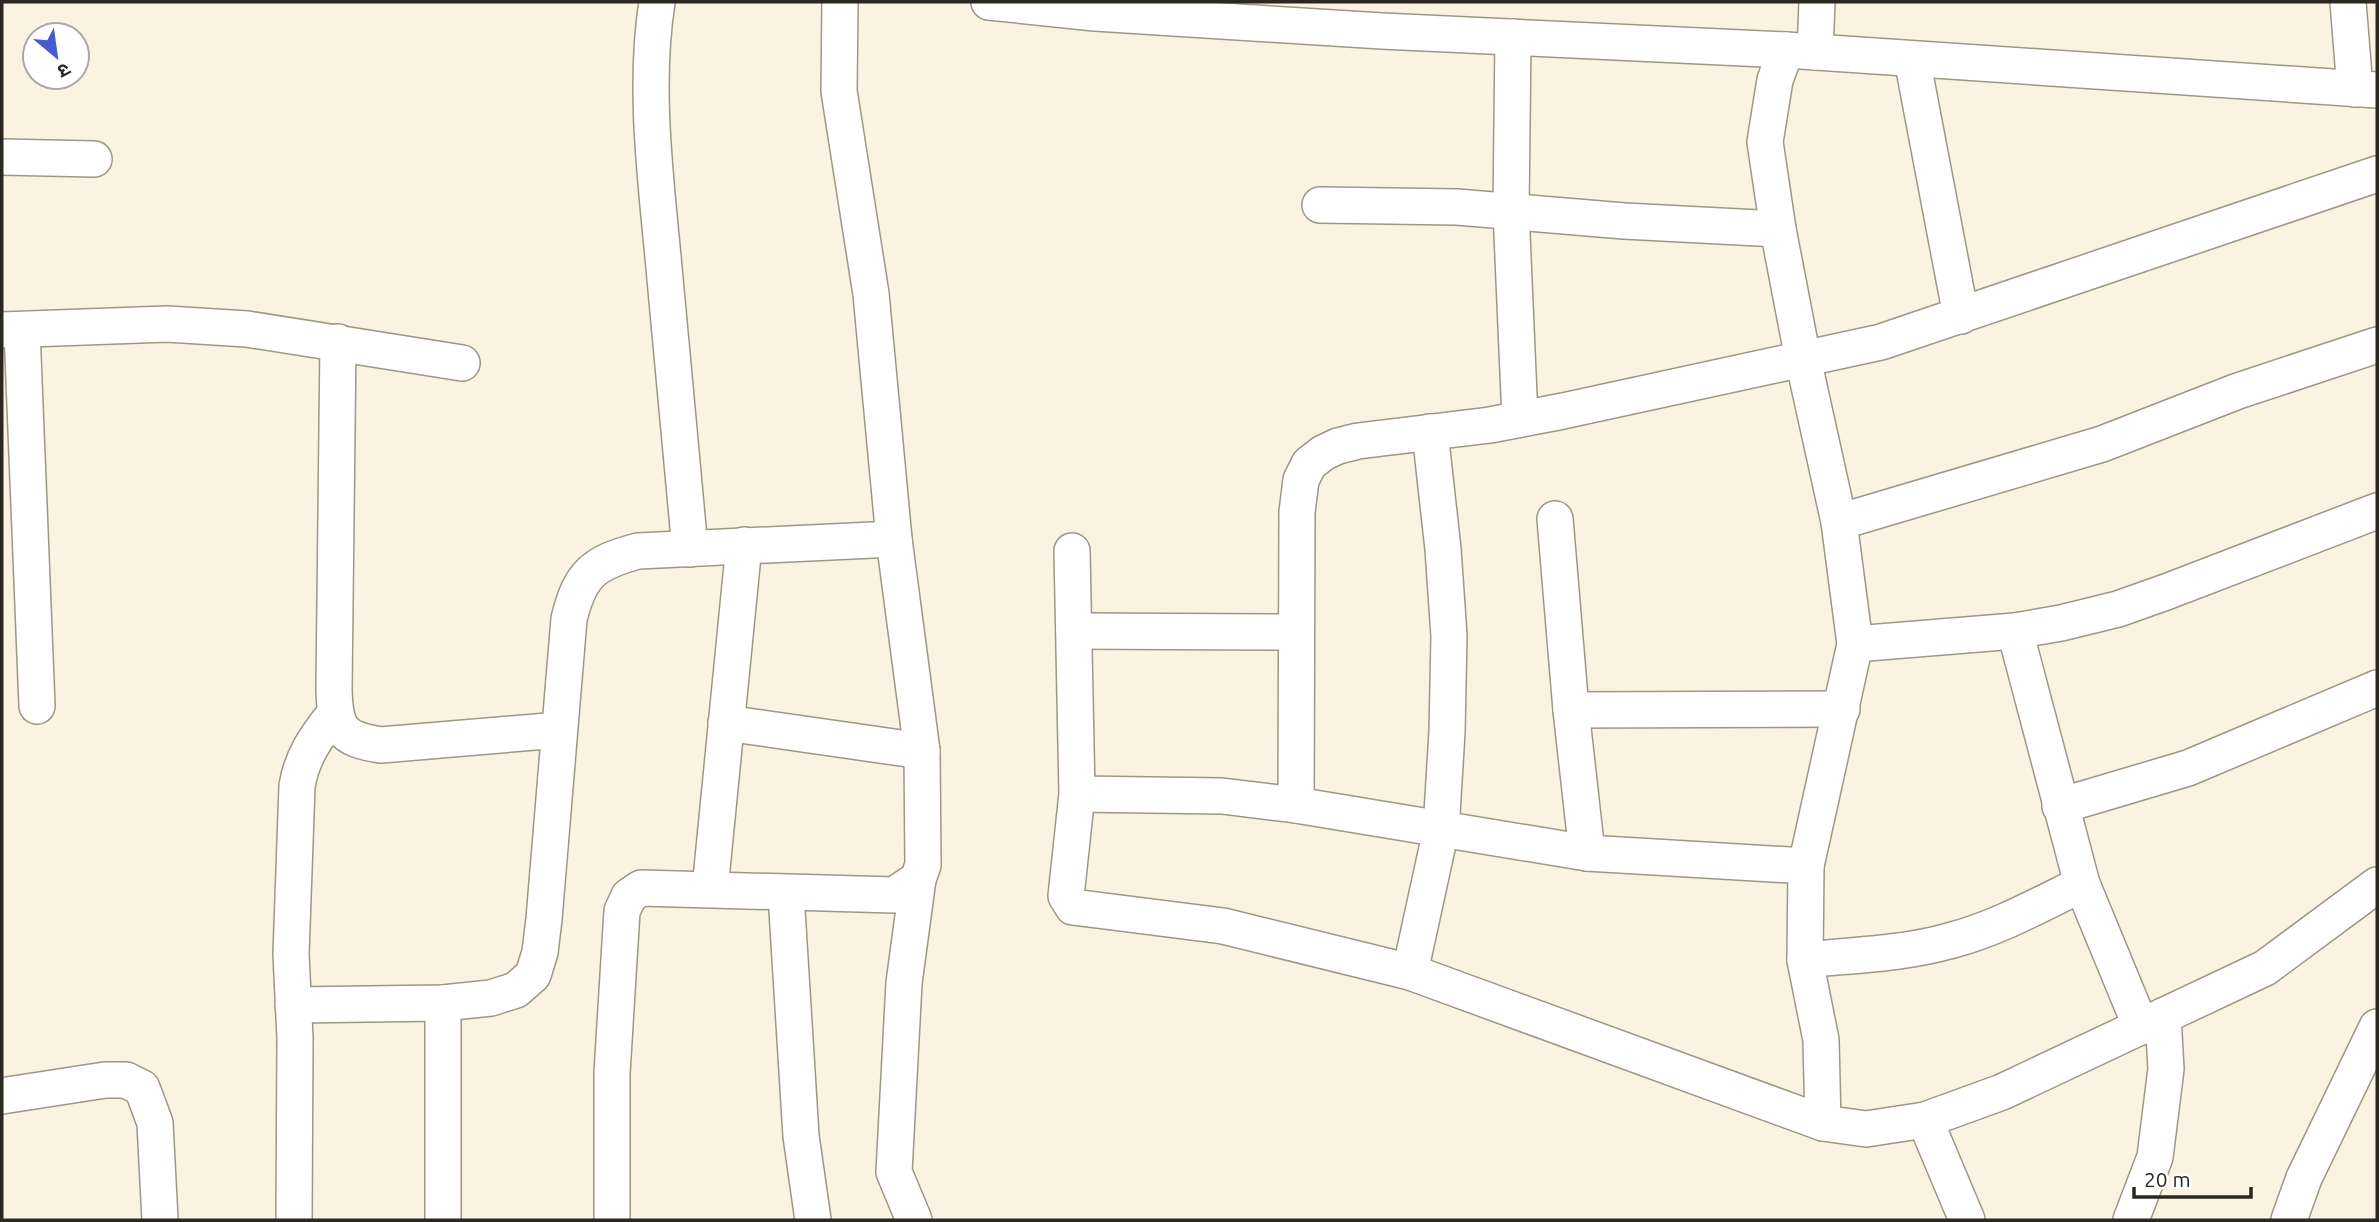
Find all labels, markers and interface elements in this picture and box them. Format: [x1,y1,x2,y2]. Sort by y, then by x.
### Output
north arrow [21,21,91,91]
text: उ [53,59,74,84]
scale bar [2134,1156,2251,1200]
text: 20 m [2144,1167,2191,1191]

